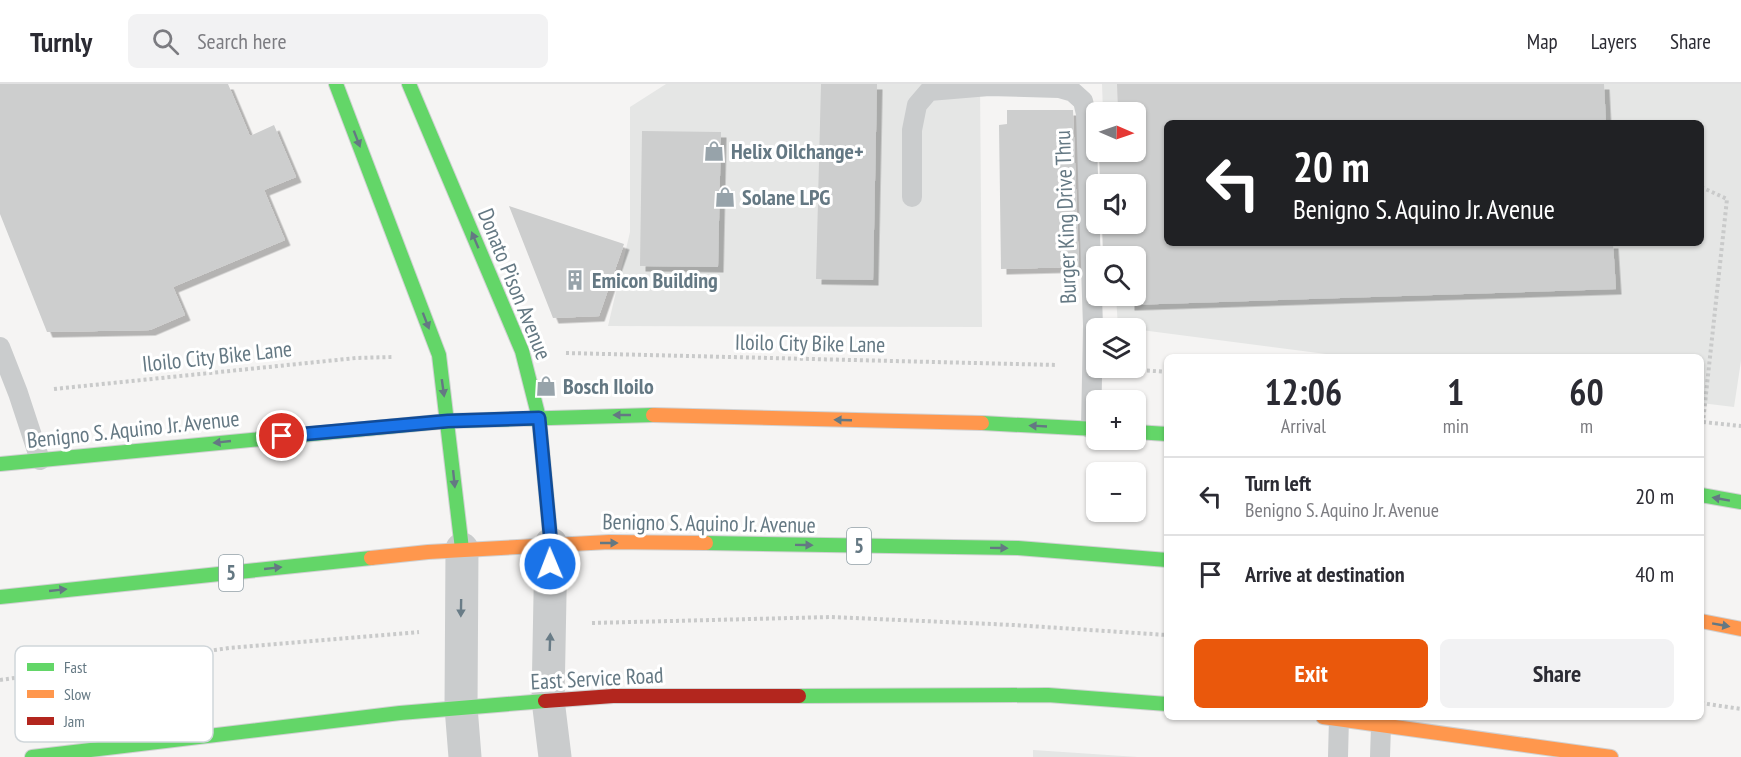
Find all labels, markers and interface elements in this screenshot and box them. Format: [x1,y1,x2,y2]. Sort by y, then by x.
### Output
search box [128,14,548,68]
text: Turnly [30,23,92,60]
icon: search [149,25,182,58]
text: Search here [197,27,287,55]
text: Map [1527,28,1558,55]
text: Layers [1591,28,1637,55]
text: Share [1670,28,1711,55]
north arrow [1086,102,1146,162]
map controls [1086,102,1146,522]
one-way arrow [352,130,362,148]
street label: Burger King Drive Thru [1048,130,1082,304]
place label: Helix Oilchange+ [731,137,864,165]
shop icon: Helix Oilchange+ [702,139,726,163]
text: 20 m [1293,139,1370,194]
icon: left [1194,144,1272,222]
button: sound [1086,174,1146,234]
place label: Solane LPG [742,183,830,211]
shop icon: Solane LPG [713,185,737,209]
text: Benigno S. Aquino Jr. Avenue [1293,192,1555,226]
street label: Donato Pison Avenue [472,204,558,364]
one-way arrow [470,230,480,248]
button: search [1086,246,1146,306]
place label: Emicon Building [592,266,718,294]
building icon: Emicon Building [563,268,587,292]
one-way arrow [422,312,431,330]
button: layers [1086,318,1146,378]
street label: Iloilo City Bike Lane [735,328,885,358]
street label: Iloilo City Bike Lane [141,334,293,378]
text: 12:06 [1264,368,1342,415]
text: 1 [1447,368,1464,415]
text: 60 [1569,368,1604,415]
place label: Bosch Iloilo [563,372,654,400]
shop icon: Bosch Iloilo [534,374,558,398]
one-way arrow [439,379,448,398]
button: + [1086,390,1146,450]
street label: Benigno S. Aquino Jr. Avenue [25,404,241,454]
pin [256,410,307,461]
one-way arrow [612,410,631,420]
text: Arrival [1281,413,1326,439]
text: min [1443,413,1469,439]
text: m [1580,413,1593,439]
one-way arrow [834,415,853,424]
icon: arrive [265,419,298,452]
one-way arrow [1029,422,1048,431]
one-way arrow [213,437,232,447]
button: − [1086,462,1146,522]
text: Turn left [1245,469,1311,497]
one-way arrow [449,470,459,489]
icon: left [1194,480,1227,513]
text: 20 m [1635,482,1674,510]
one-way arrow [1711,494,1730,503]
text: Benigno S. Aquino Jr. Avenue [1245,497,1439,523]
street label: Benigno S. Aquino Jr. Avenue [602,507,816,539]
road number: 5 [847,528,871,564]
position arrow [518,532,582,596]
one-way arrow [600,538,619,548]
one-way arrow [795,540,814,550]
one-way arrow [990,543,1009,553]
road number: 5 [219,555,243,591]
icon: arrive [1194,558,1227,591]
text: Arrive at destination [1245,560,1405,588]
text: 40 m [1635,560,1674,588]
one-way arrow [264,563,283,573]
one-way arrow [49,585,68,595]
one-way arrow [456,598,465,617]
one-way arrow [1712,621,1731,630]
one-way arrow [545,633,554,652]
button: Exit [1194,639,1428,708]
button: Share [1440,639,1674,708]
legend [15,646,213,742]
text: Fast [64,657,87,677]
street label: East Service Road [530,661,664,695]
text: Slow [64,684,91,704]
text: Jam [63,711,85,731]

